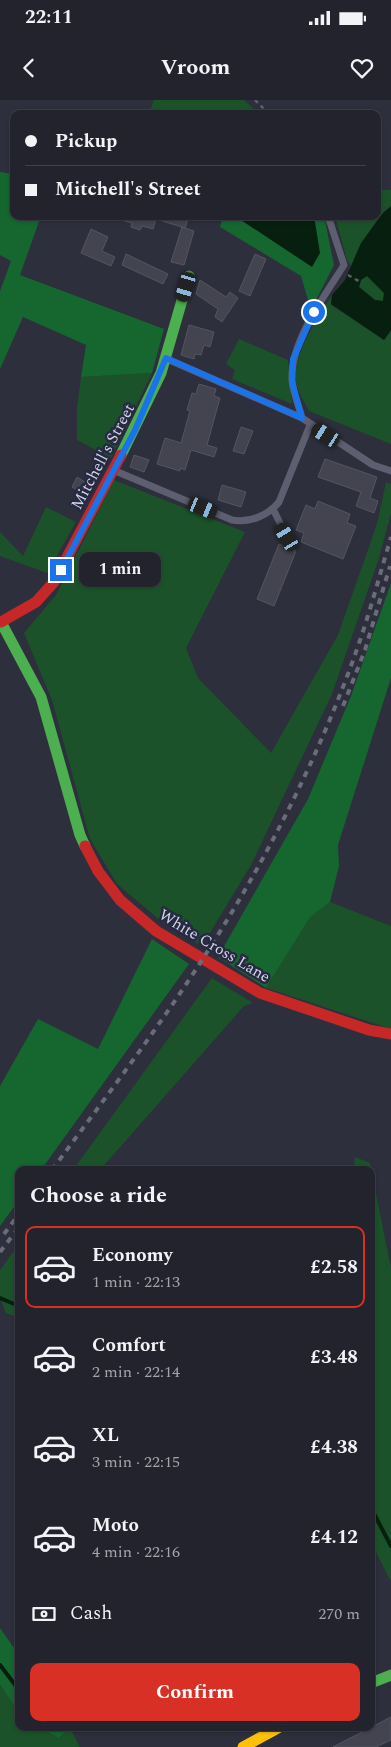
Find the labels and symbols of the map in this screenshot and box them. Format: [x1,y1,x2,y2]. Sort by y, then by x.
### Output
car [174,270,197,304]
route start [303,301,325,323]
street label: Mitchell's Street [65,399,141,514]
car [309,421,342,449]
car [186,495,219,521]
car [272,520,301,554]
callout: 1 min [78,552,161,588]
route end [50,559,72,581]
street label: White Cross Lane [154,903,275,989]

